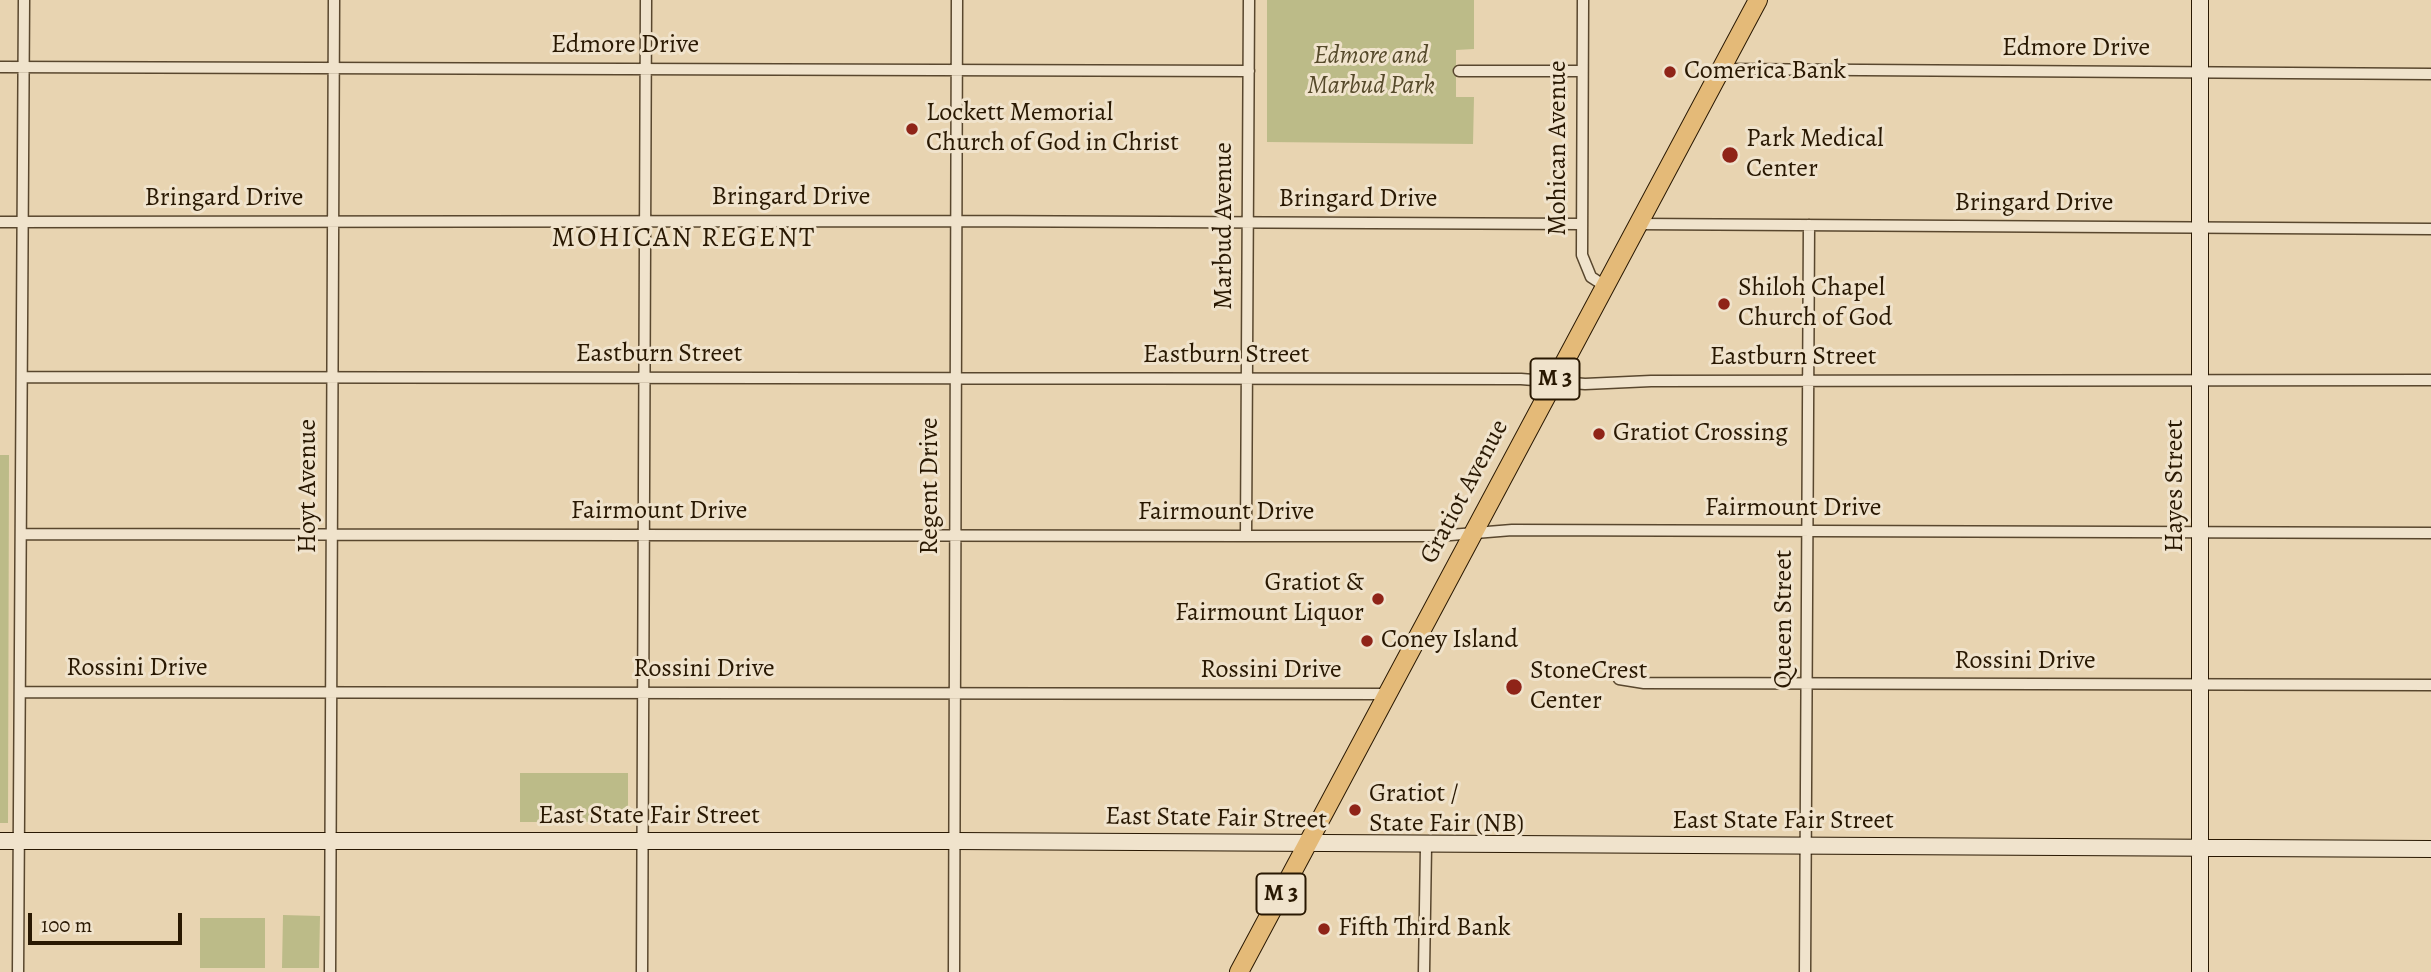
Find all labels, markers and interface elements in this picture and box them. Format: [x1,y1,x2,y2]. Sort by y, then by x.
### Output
street label: Edmore Drive [551,30,699,62]
street label: Edmore Drive [2002,33,2150,65]
park label: Edmore and Marbud Park [1307,41,1435,102]
place label: Comerica Bank [1684,56,1846,88]
street label: Mohican Avenue [1543,60,1575,236]
marker: Comerica Bank [1662,64,1678,80]
place label: Lockett Memorial Church of God in Christ [926,98,1179,160]
marker: Lockett Memorial Church of God in Christ [904,121,920,137]
place label: Park Medical Center [1746,124,1884,186]
street label: Marbud Avenue [1209,142,1241,310]
marker: Park Medical Center [1720,145,1740,165]
street label: Bringard Drive [712,182,870,214]
street label: Bringard Drive [145,183,303,215]
street label: Bringard Drive [1279,184,1437,216]
street label: Bringard Drive [1955,188,2113,220]
district label: MOHICAN REGENT [553,222,815,256]
place label: Shiloh Chapel Church of God [1738,273,1892,334]
marker: Shiloh Chapel Church of God [1716,296,1732,312]
street label: Eastburn Street [576,339,742,371]
street label: Eastburn Street [1143,340,1309,372]
street label: Eastburn Street [1710,342,1876,374]
road number: M 3 [1530,358,1580,400]
street label: Gratiot Avenue [1414,415,1516,569]
street label: Regent Drive [915,417,947,555]
place label: Gratiot Crossing [1613,418,1788,450]
street label: Hoyt Avenue [293,419,325,553]
street label: Hayes Street [2160,419,2192,553]
marker: Gratiot Crossing [1591,426,1607,442]
street label: Fairmount Drive [1705,493,1881,525]
street label: Fairmount Drive [571,496,747,528]
street label: Fairmount Drive [1138,497,1314,529]
street label: Queen Street [1769,550,1801,688]
place label: Gratiot & Fairmount Liquor [1175,568,1364,630]
marker: Gratiot & Fairmount Liquor [1370,591,1386,607]
place label: Coney Island [1381,625,1518,657]
marker: Coney Island [1359,633,1375,649]
street label: Rossini Drive [1954,646,2096,678]
street label: Rossini Drive [66,653,208,685]
street label: Rossini Drive [633,654,775,686]
street label: Rossini Drive [1200,655,1342,687]
place label: StoneCrest Center [1530,656,1647,718]
marker: StoneCrest Center [1504,677,1524,697]
place label: Gratiot / State Fair (NB) [1369,779,1524,840]
street label: East State Fair Street [538,801,760,833]
street label: East State Fair Street [1105,801,1327,837]
marker: Gratiot / State Fair (NB) [1347,802,1363,818]
street label: East State Fair Street [1672,806,1894,838]
road number: M 3 [1256,874,1306,914]
scale bar [32,898,186,942]
text: 100 m [41,911,92,939]
place label: Fifth Third Bank [1338,913,1511,945]
marker: Fifth Third Bank [1316,921,1332,937]

